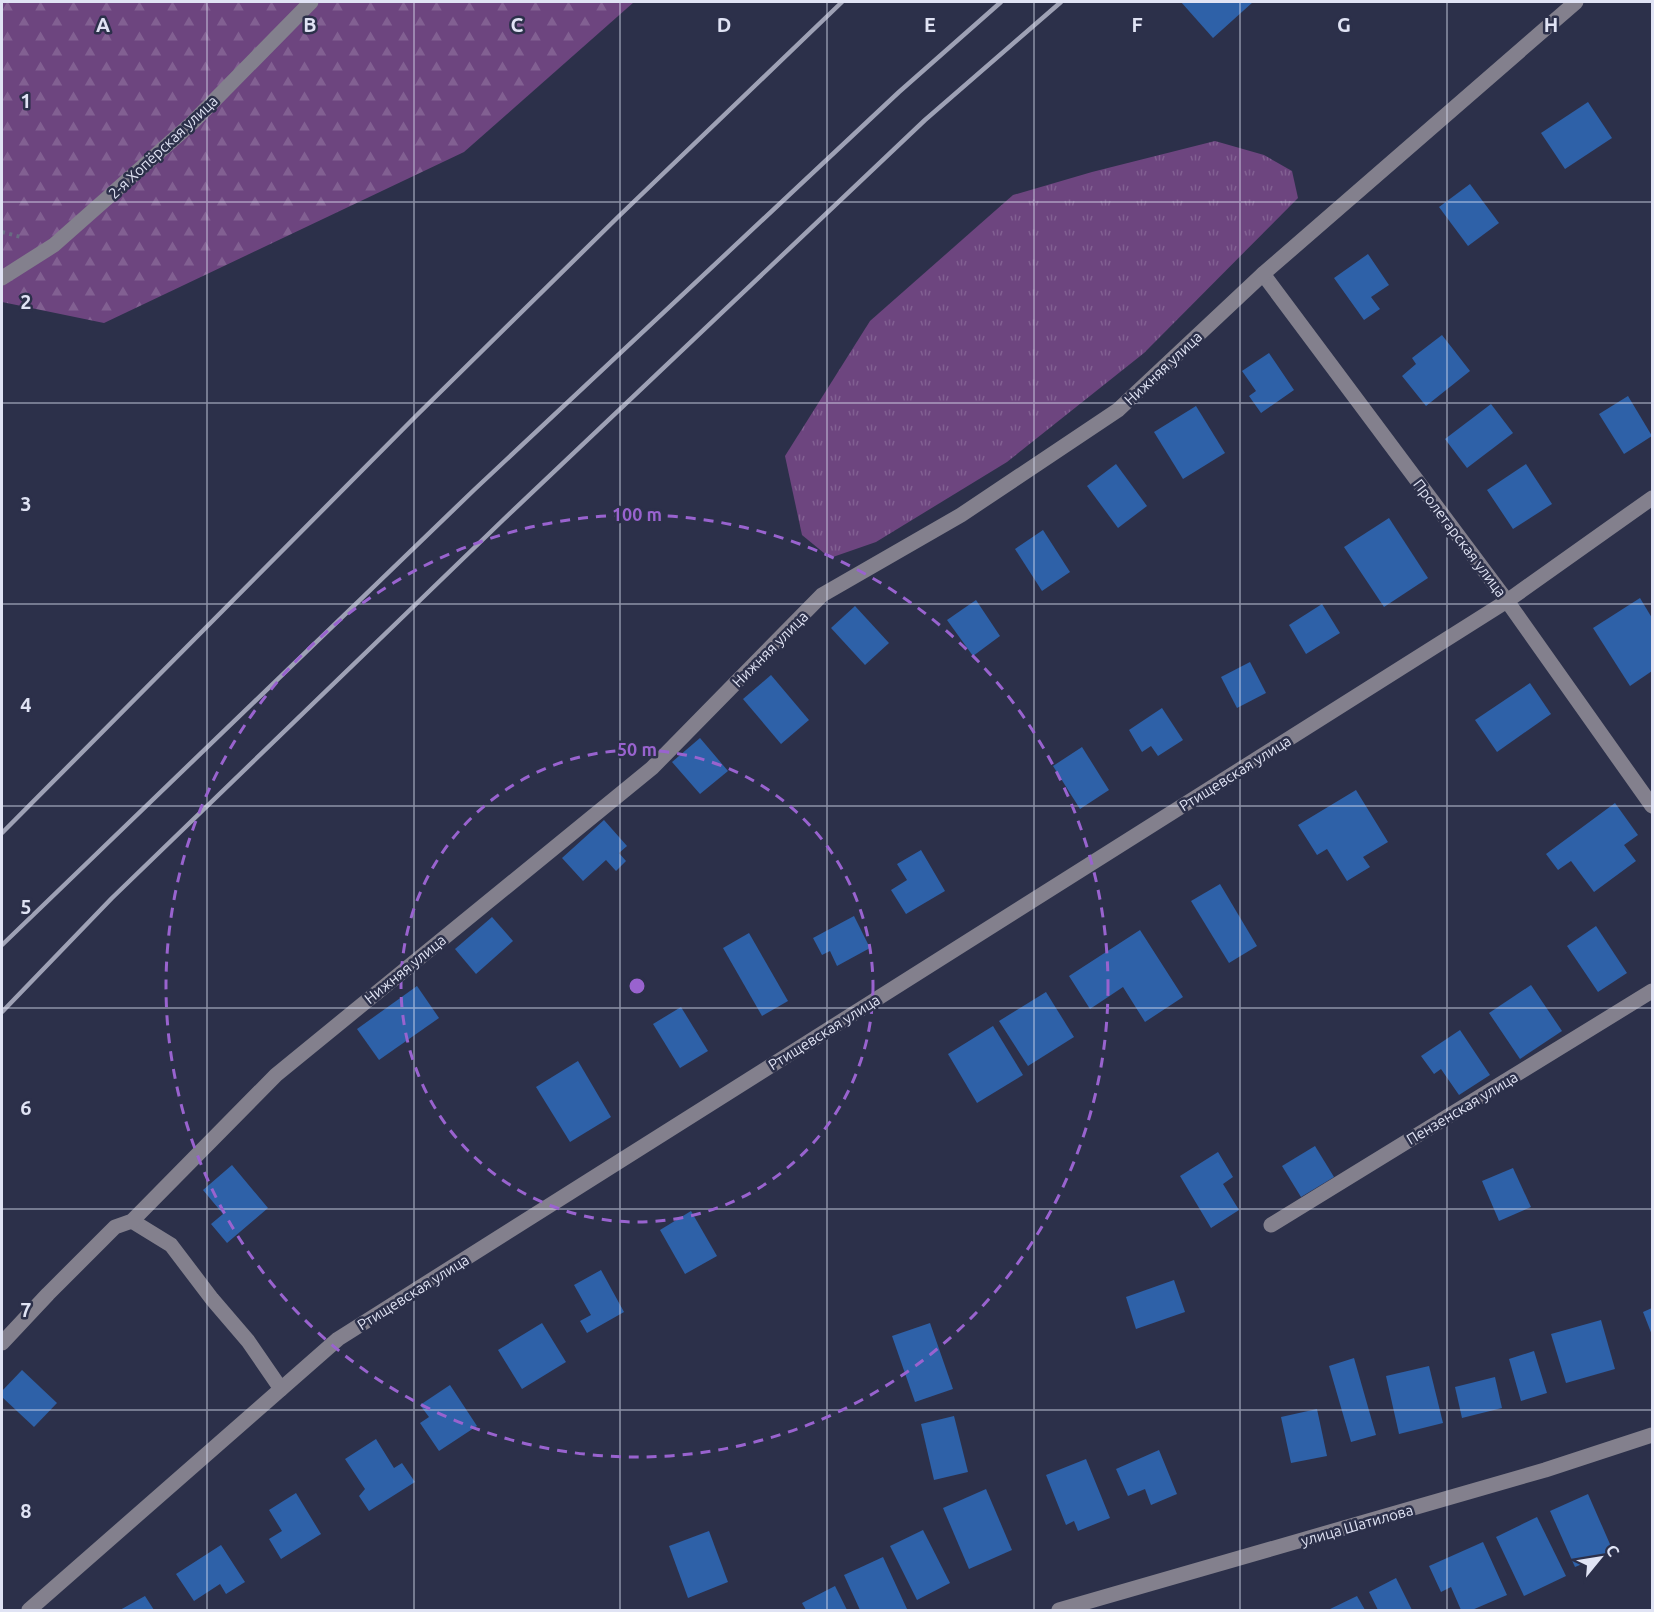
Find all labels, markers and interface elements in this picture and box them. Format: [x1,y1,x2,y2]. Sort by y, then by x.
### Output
text: A [96,13,110,36]
text: B [303,13,317,36]
text: C [511,13,524,36]
text: D [717,13,731,36]
text: E [924,13,936,36]
text: F [1131,13,1143,36]
text: G [1337,13,1351,36]
text: H [1544,13,1558,36]
text: 1 [20,89,32,112]
street label: 2-я Хопёрская улица [105,92,221,202]
text: 2 [20,290,32,313]
street label: Нижняя улица [1121,328,1205,408]
street label: Пролетарская улица [1410,476,1510,600]
text: 3 [20,492,32,515]
text: 100 m [612,504,662,524]
street label: Нижняя улица [729,608,811,690]
text: 4 [20,693,32,716]
street label: Ртищевская улица [1176,732,1294,814]
text: 50 m [617,739,657,759]
text: 5 [20,895,32,918]
street label: Нижняя улица [361,931,449,1007]
centre of rings [627,976,647,996]
street label: Ртищевская улица [765,991,883,1073]
street label: Пензенская улица [1403,1068,1521,1148]
text: 6 [20,1096,32,1119]
street label: Ртищевская улица [354,1251,472,1333]
text: 7 [20,1298,32,1321]
text: 8 [20,1499,32,1522]
street label: улица Шатилова [1299,1501,1415,1549]
north arrow [1570,1528,1630,1588]
text: С [1603,1542,1623,1559]

